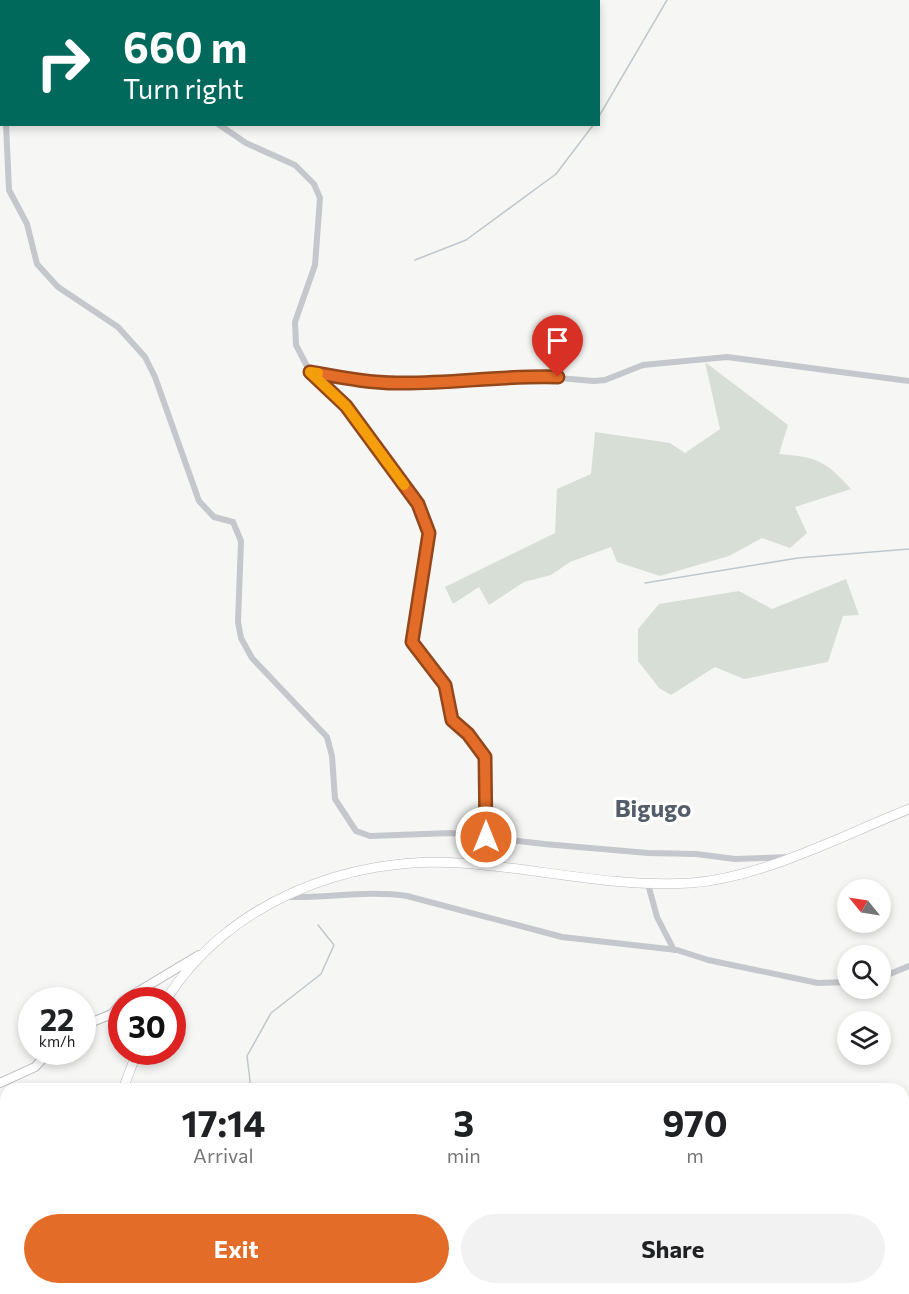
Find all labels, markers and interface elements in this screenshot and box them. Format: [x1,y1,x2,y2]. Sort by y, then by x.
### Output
text: 660 m [123,20,247,72]
icon: right [24,24,102,102]
text: Turn right [123,72,243,105]
pin [532,315,583,377]
icon: arrive [541,324,574,357]
district label: Bigugo [615,793,691,822]
position arrow [454,805,518,869]
north arrow [837,879,891,933]
map controls [837,879,891,1065]
button: search [837,945,891,999]
speed limit sign: 30 [108,987,186,1065]
text: 22 [40,1000,74,1037]
button: layers [837,1011,891,1065]
text: km/h [39,1032,75,1050]
text: 17:14 [181,1100,265,1144]
text: 3 [453,1100,474,1144]
text: 970 [662,1100,728,1144]
text: Arrival [193,1143,254,1167]
text: min [447,1143,481,1167]
text: m [686,1143,704,1167]
button: Exit [24,1214,449,1283]
button: Share [461,1214,885,1283]

